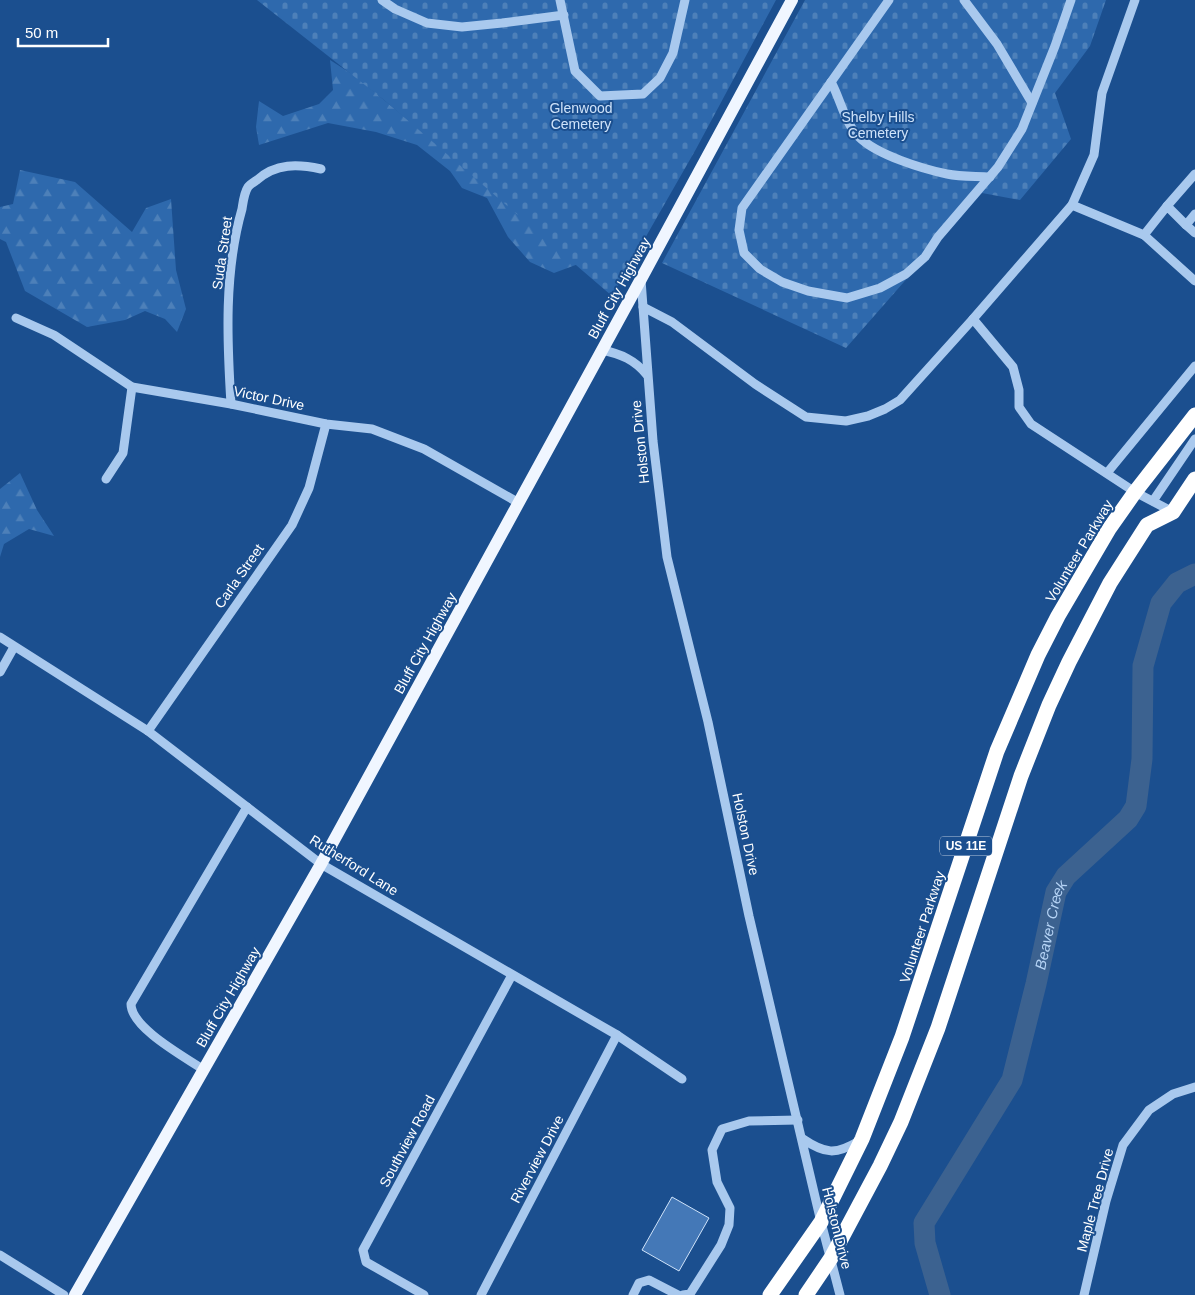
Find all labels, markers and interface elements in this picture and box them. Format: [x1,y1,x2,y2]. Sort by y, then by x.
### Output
scale bar [18,15,108,47]
text: 50 m [25,24,58,41]
park label: Glenwood Cemetery [549,100,613,132]
park label: Shelby Hills Cemetery [841,109,915,141]
street label: Suda Street [209,215,235,291]
street label: Bluff City Highway [585,235,653,341]
street label: Victor Drive [232,383,306,413]
street label: Holston Drive [628,399,652,485]
street label: Volunteer Parkway [1042,497,1116,605]
street label: Carla Street [211,541,267,611]
street label: Bluff City Highway [391,590,459,696]
street label: Holston Drive [729,791,763,877]
street label: Rutherford Lane [307,831,401,899]
road number: US 11E [940,836,992,856]
street label: Volunteer Parkway [896,869,948,985]
water label: Beaver Creek [1031,875,1071,971]
street label: Bluff City Highway [193,944,263,1050]
street label: Southview Road [376,1092,438,1190]
street label: Riverview Drive [507,1112,567,1206]
street label: Maple Tree Drive [1073,1146,1117,1254]
street label: Holston Drive [819,1185,855,1271]

